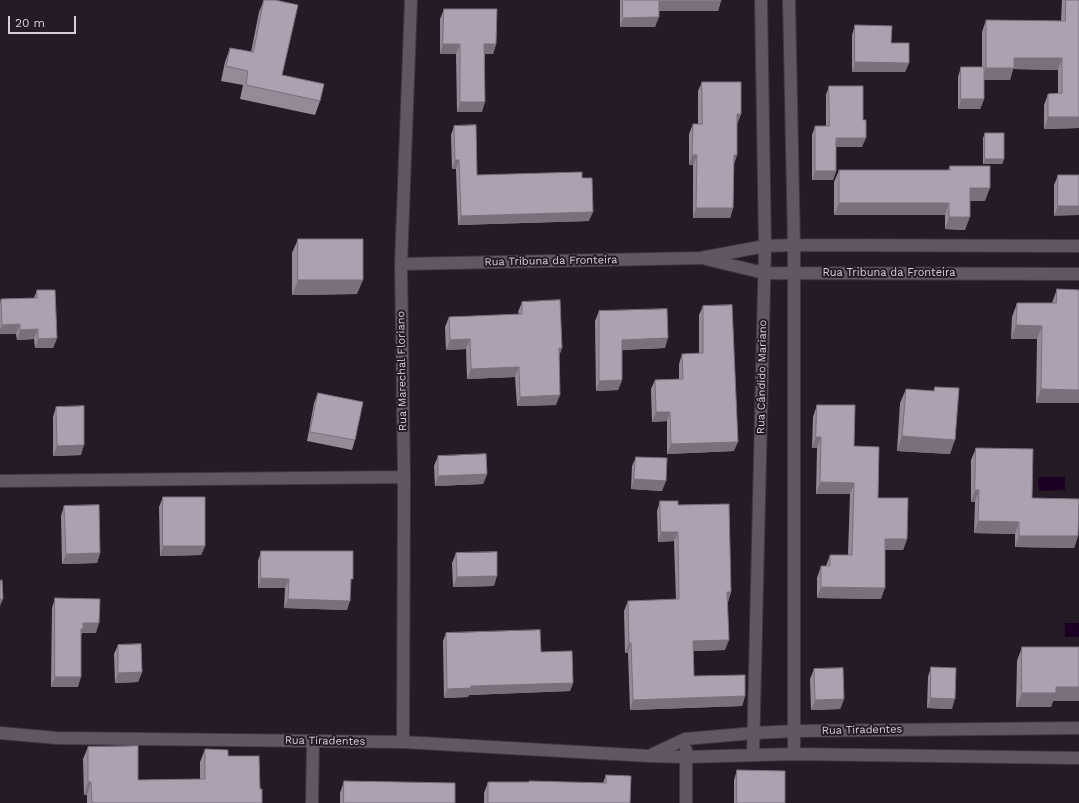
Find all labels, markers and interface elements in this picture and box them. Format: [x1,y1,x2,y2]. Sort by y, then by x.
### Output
scale bar [10,8,78,34]
text: 20 m [15,16,45,30]
street label: Rua Tribuna da Fronteira [484,253,618,269]
street label: Rua Tribuna da Fronteira [823,266,955,280]
street label: Rua Marechal Floriano [394,311,410,431]
street label: Rua Cândido Mariano [754,320,770,434]
street label: Rua Tiradentes [822,723,902,737]
street label: Rua Tiradentes [285,734,365,748]

